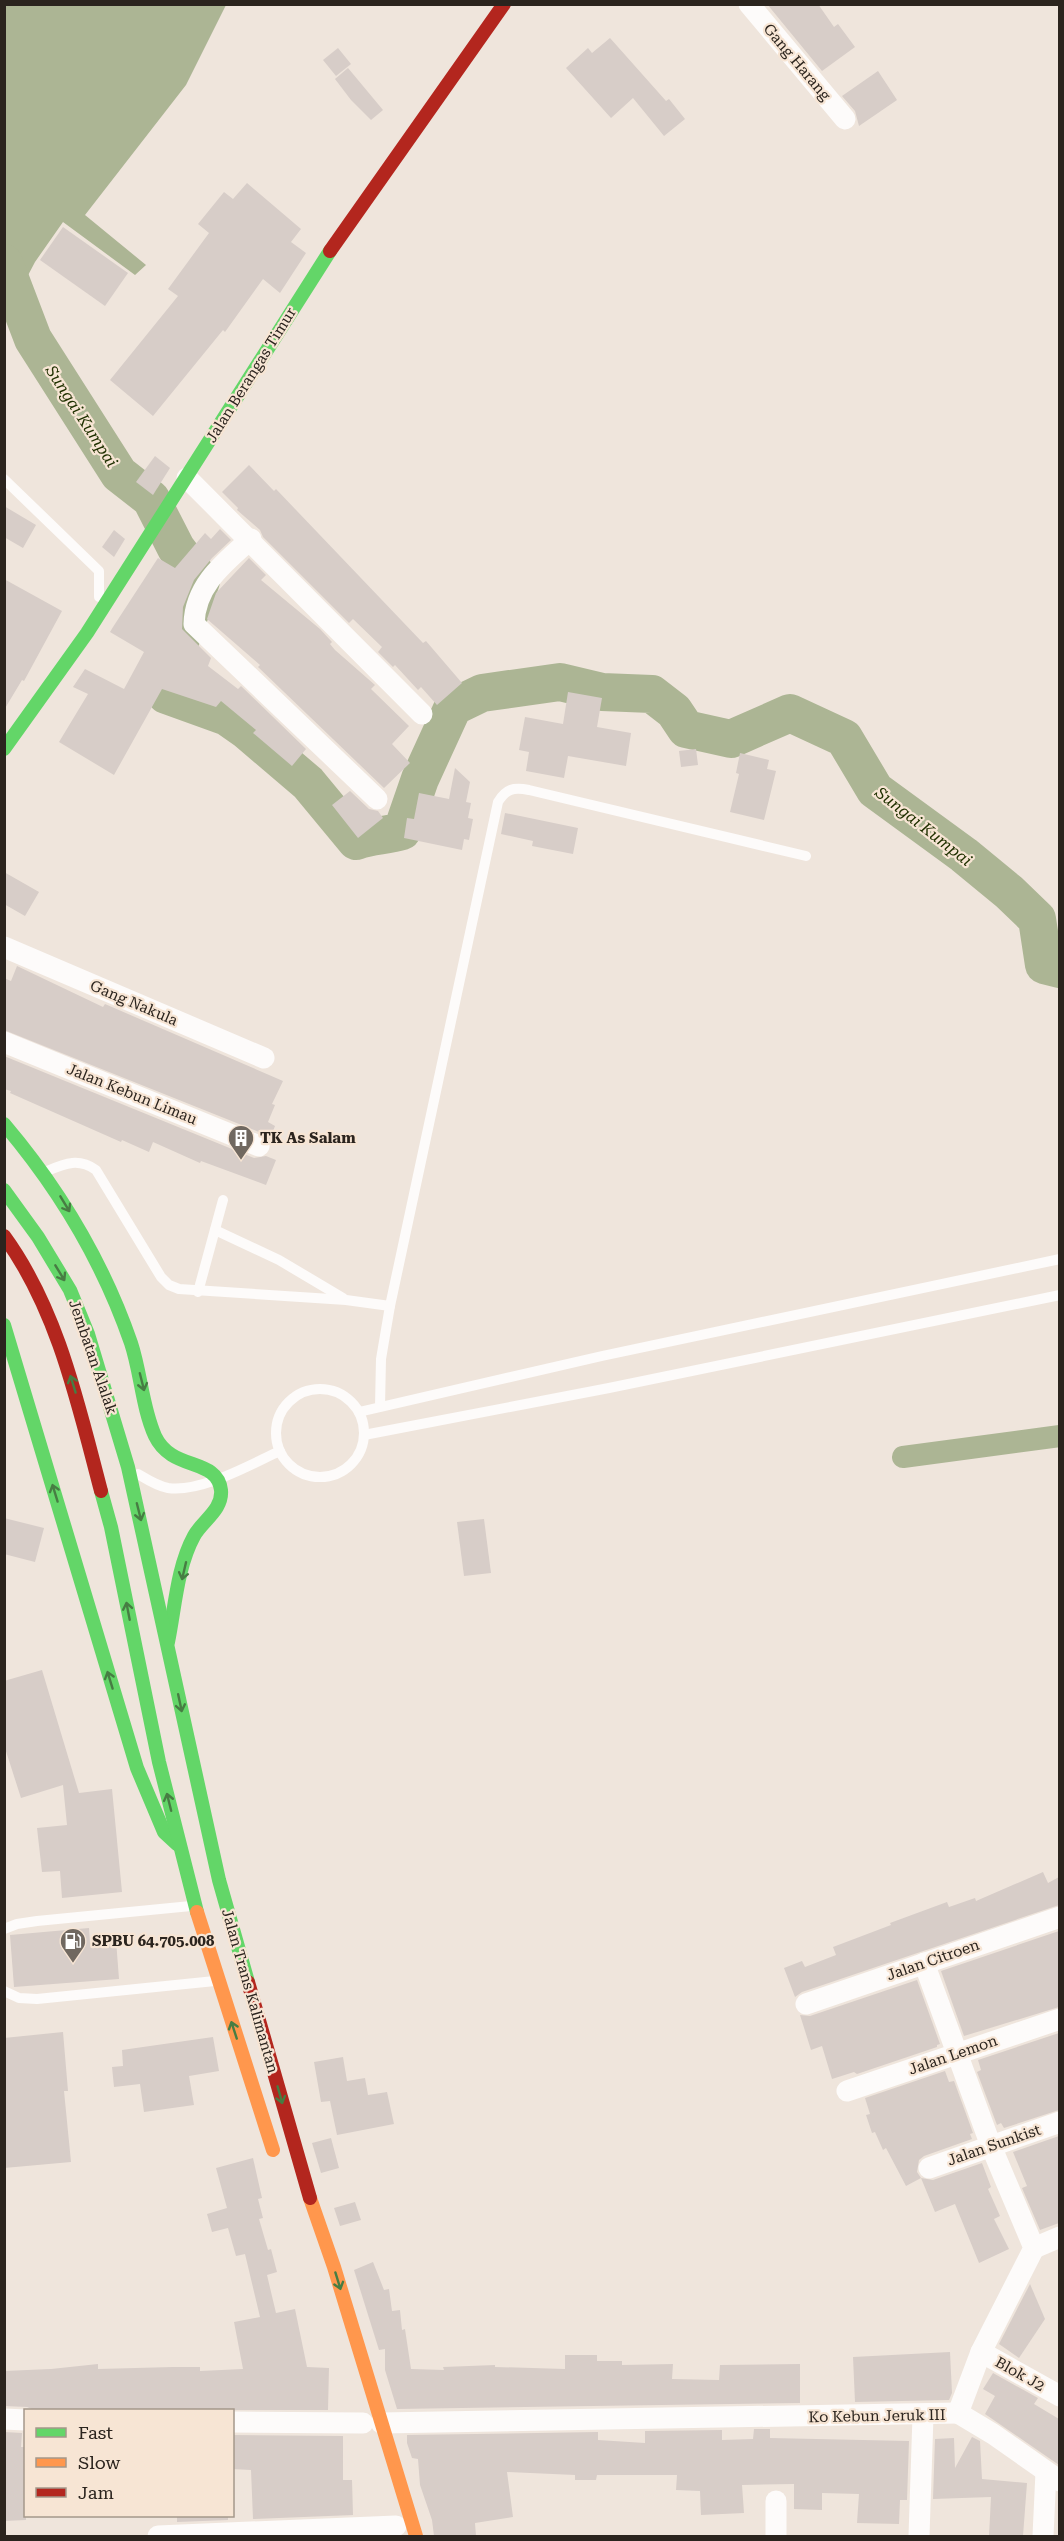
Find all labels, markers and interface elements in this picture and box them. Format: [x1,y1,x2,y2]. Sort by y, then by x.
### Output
street label: Gang Harang [760,20,835,104]
street label: Jalan Berangas Timur [202,304,300,446]
water label: Sungai Kumpai [41,361,121,471]
water label: Sungai Kumpai [871,782,976,870]
street label: Gang Nakula [87,976,181,1030]
street label: Jalan Kebun Limau [64,1060,200,1129]
building icon: TK As Salam [226,1123,256,1161]
place label: TK As Salam [260,1129,356,1147]
one-way arrow [59,1195,71,1212]
one-way arrow [54,1264,66,1281]
street label: Jembatan Alalak [65,1297,121,1417]
one-way arrow [136,1372,148,1391]
one-way arrow [67,1375,78,1394]
one-way arrow [49,1484,60,1503]
one-way arrow [134,1502,146,1521]
one-way arrow [178,1561,190,1580]
one-way arrow [122,1602,134,1621]
one-way arrow [104,1671,115,1690]
one-way arrow [175,1693,187,1712]
one-way arrow [163,1793,175,1812]
street label: Jalan Trans Kalimantan [218,1907,282,2076]
fuel station icon: SPBU 64.705.008 [58,1926,88,1964]
place label: SPBU 64.705.008 [92,1932,215,1950]
street label: Jalan Citroen [884,1936,982,1984]
one-way arrow [228,2021,239,2040]
street label: Jalan Lemon [906,2031,1000,2079]
one-way arrow [275,2085,286,2104]
street label: Jalan Sunkist [945,2120,1044,2169]
one-way arrow [333,2271,344,2290]
street label: Blok J2 [992,2353,1048,2395]
street label: Ko Kebun Jeruk III [808,2406,946,2426]
legend [24,2409,234,2517]
text: Fast [78,2422,113,2443]
text: Slow [78,2452,120,2473]
text: Jam [78,2482,114,2503]

